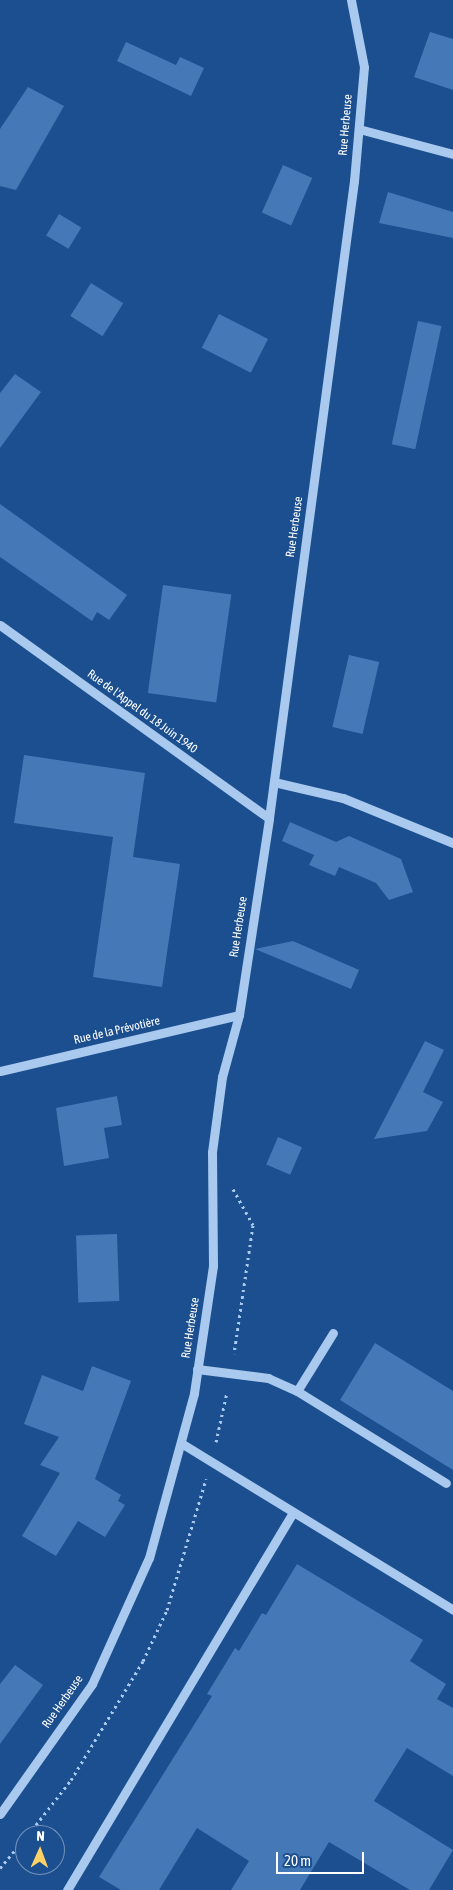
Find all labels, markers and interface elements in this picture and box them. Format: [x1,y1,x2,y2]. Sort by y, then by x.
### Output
street label: Rue Herbeuse [336,94,356,156]
street label: Rue Herbeuse [284,496,306,558]
street label: Rue de l'Appel du 18 Juin 1940 [84,667,200,757]
street label: Rue Herbeuse [227,896,251,958]
street label: Rue de la Prévotière [73,1014,161,1048]
street label: Rue Herbeuse [179,1297,203,1359]
street label: Rue Herbeuse [39,1673,87,1731]
north arrow [15,1825,65,1875]
text: N [36,1828,45,1844]
scale bar [278,1842,366,1874]
text: 20 m [284,1852,311,1869]

